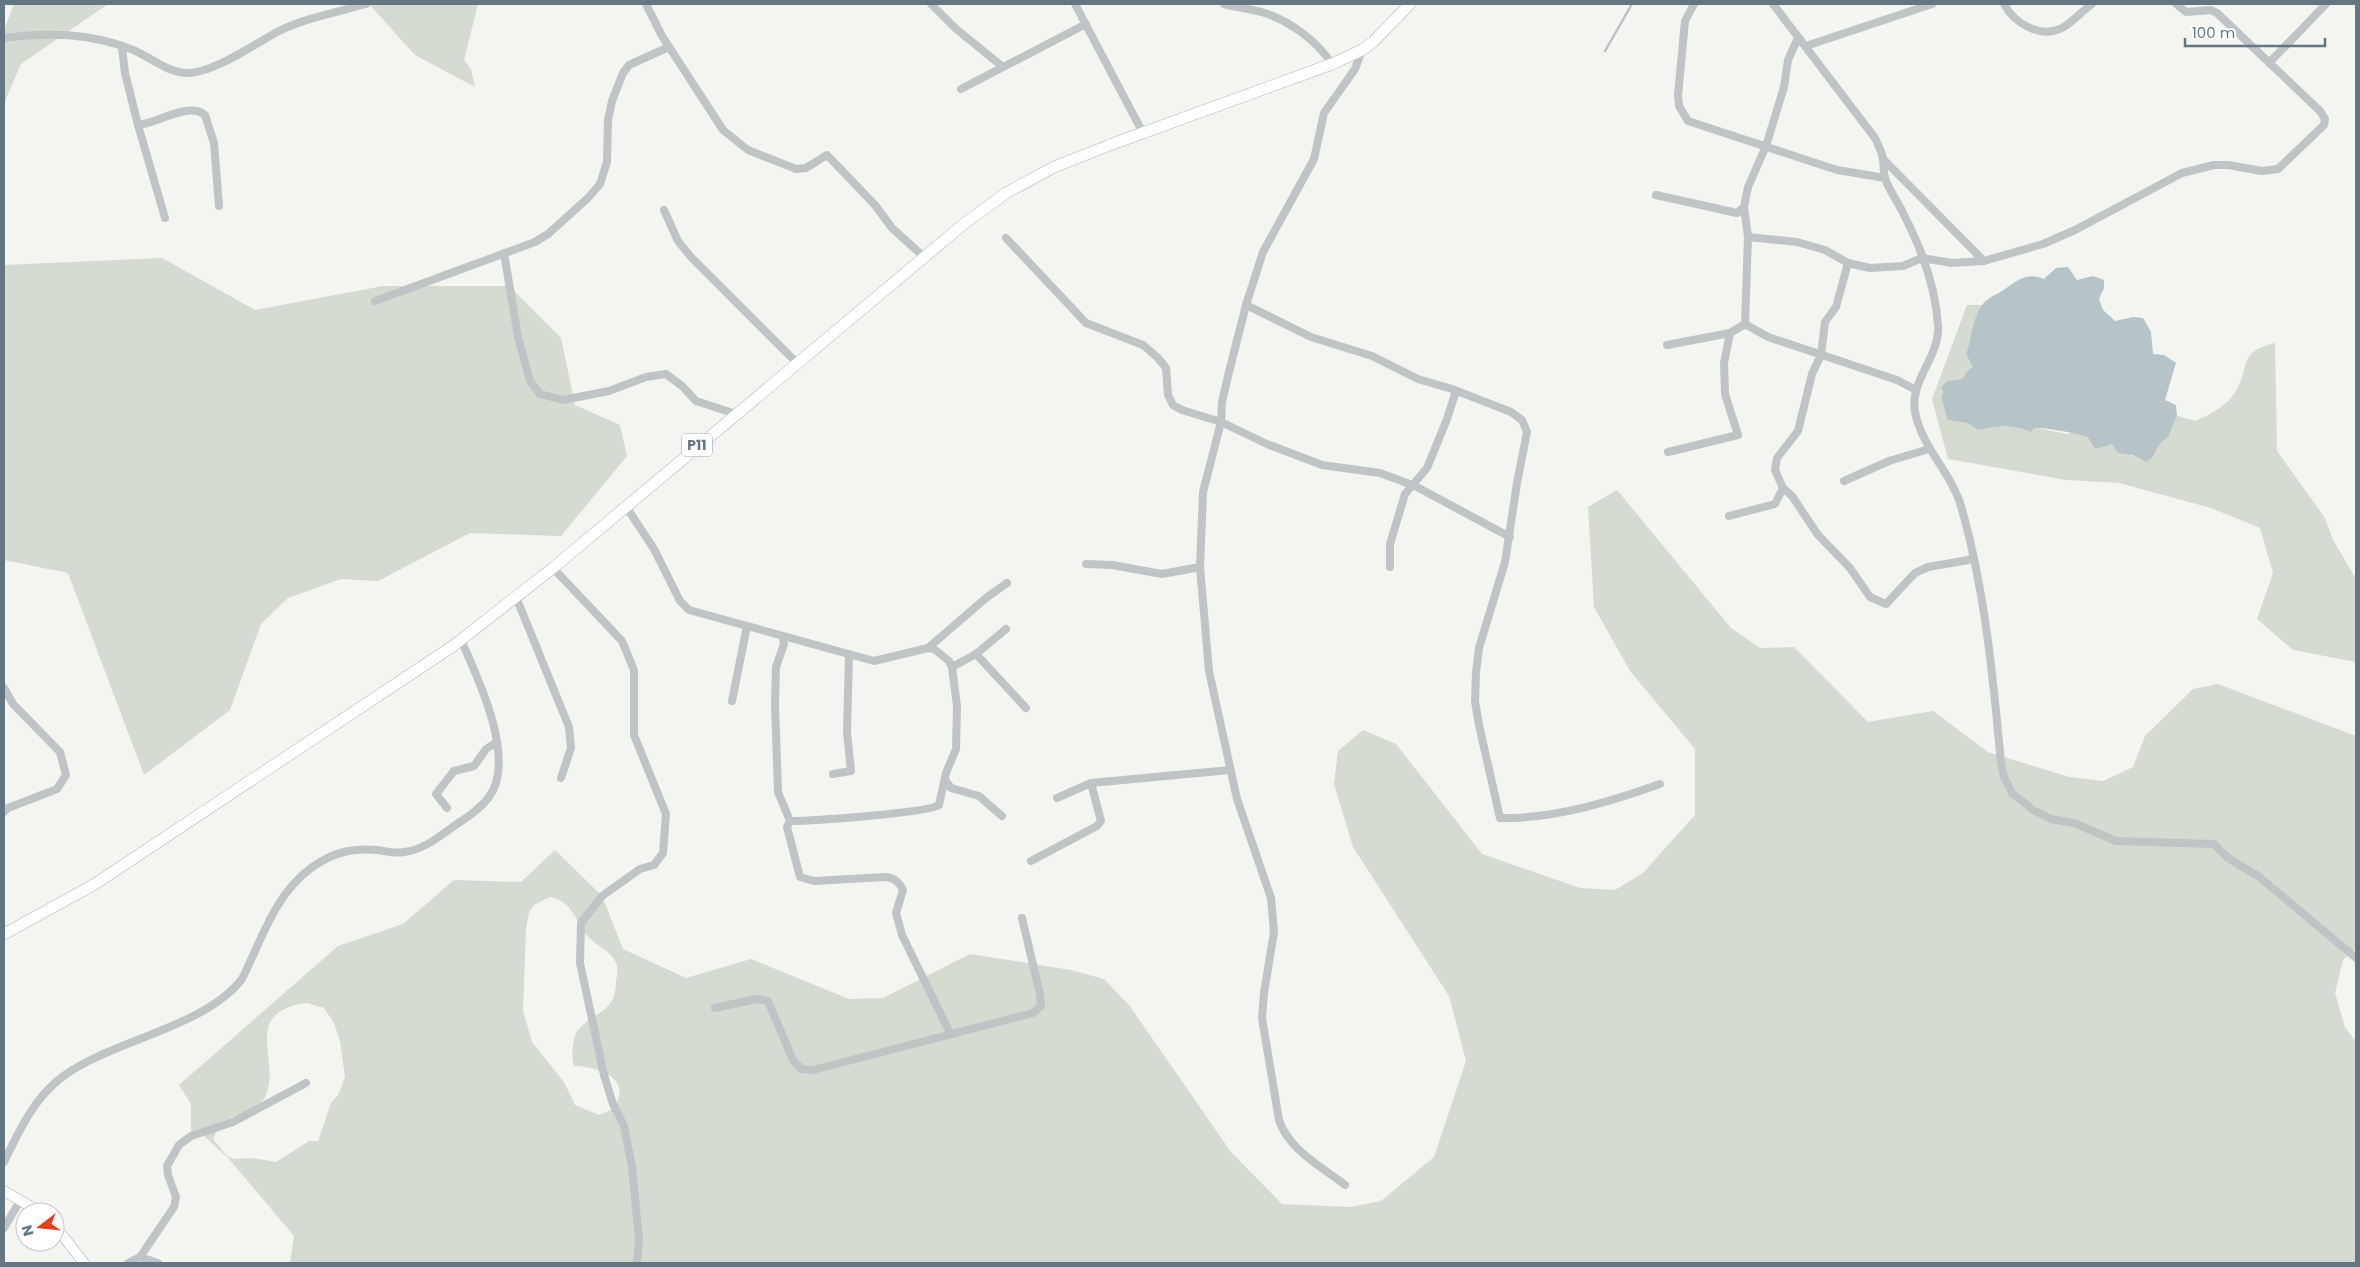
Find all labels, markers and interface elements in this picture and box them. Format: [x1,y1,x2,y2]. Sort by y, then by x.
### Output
scale bar [2185,15,2325,47]
text: 100 m [2192,22,2235,43]
road number: P11 [682,434,712,456]
north arrow [15,1202,65,1252]
text: N [16,1223,39,1238]

